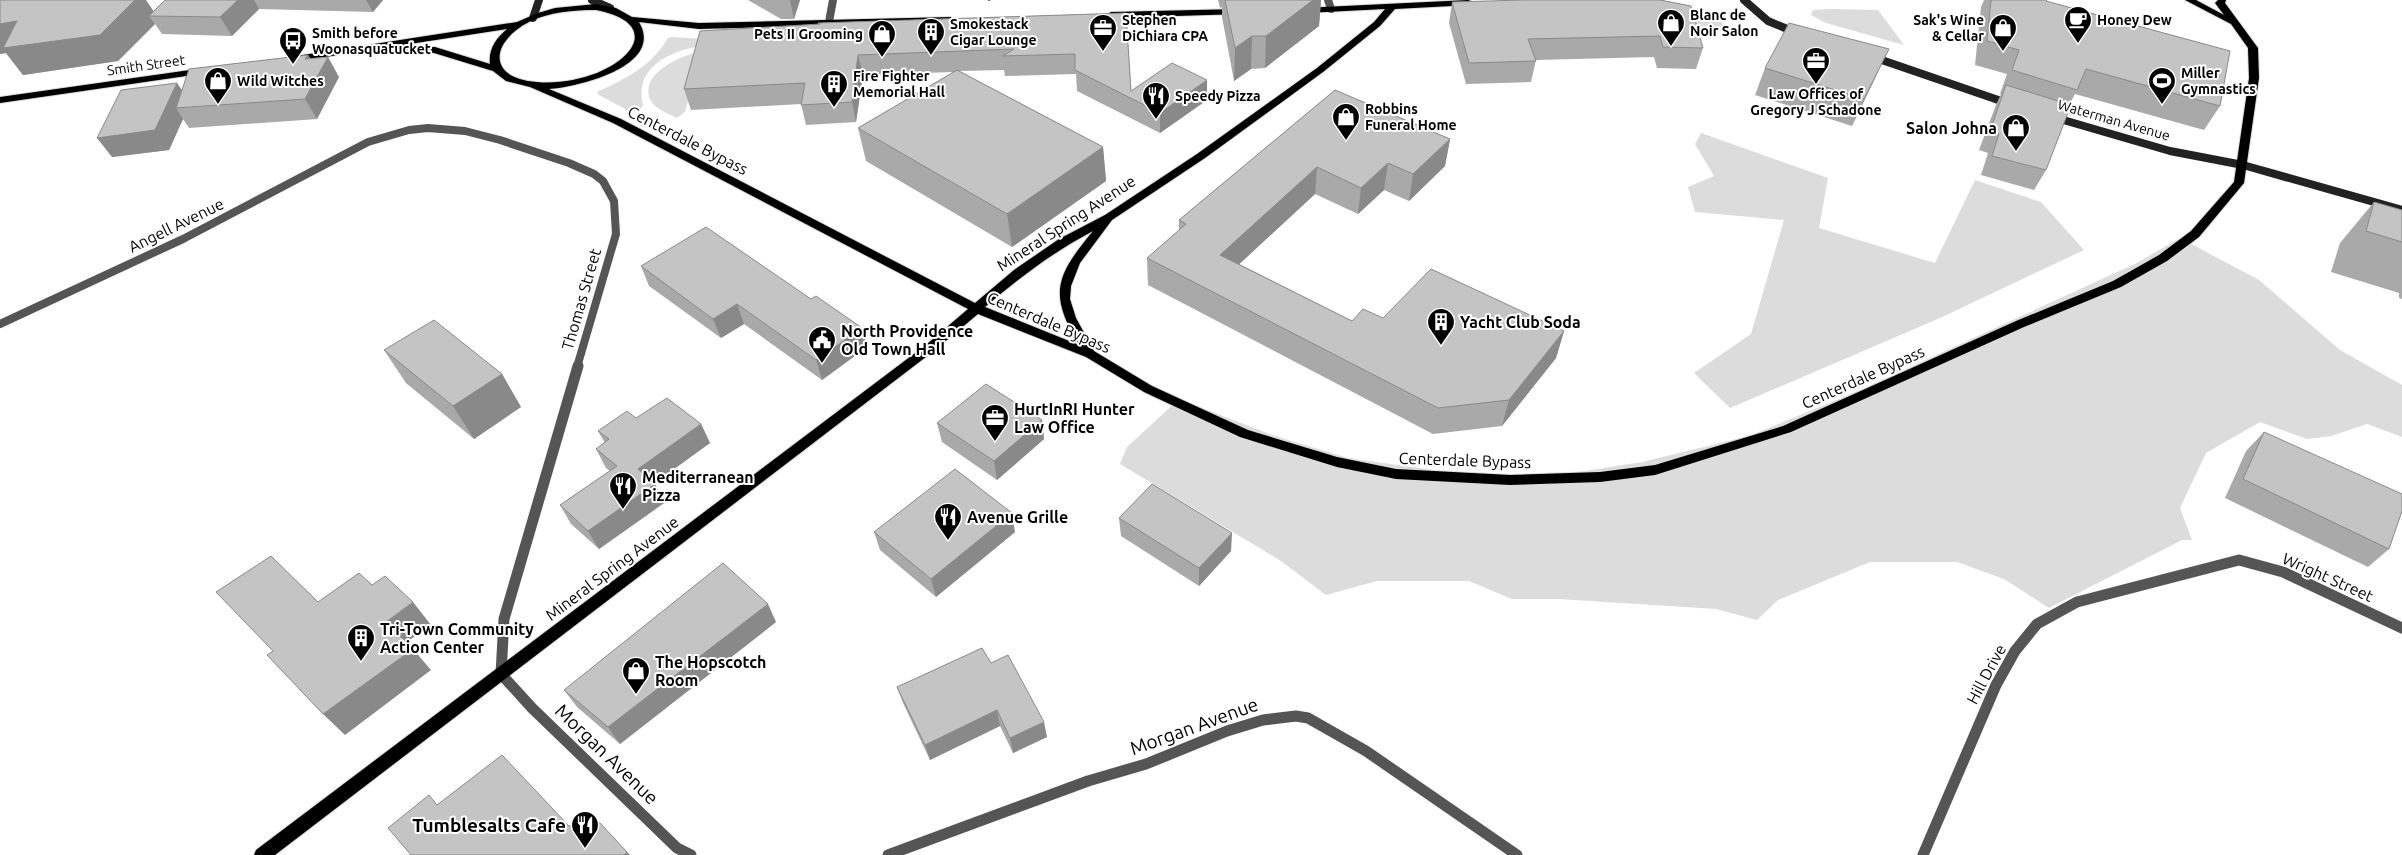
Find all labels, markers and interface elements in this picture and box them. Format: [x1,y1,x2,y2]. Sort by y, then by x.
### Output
cafe icon: Honey Dew [2063,5,2093,44]
place label: Blanc de Noir Salon [1690,7,1758,39]
shop icon: Blanc de Noir Salon [1656,8,1686,47]
place label: Stephen DiChiara CPA [1122,12,1208,44]
place label: Sak's Wine & Cellar [1913,12,1984,44]
place label: Honey Dew [2097,12,2172,28]
office icon: Stephen DiChiara CPA [1088,13,1118,52]
shop icon: Sak's Wine & Cellar [1988,13,2018,52]
place label: Smokestack Cigar Lounge [950,16,1037,48]
building icon: Smokestack Cigar Lounge [916,17,946,56]
shop icon: Pets II Grooming [867,19,897,58]
place label: Smith before Woonasquatucket [312,25,431,57]
bus stop icon: Smith before Woonasquatucket [278,26,308,65]
place label: Pets II Grooming [754,26,863,42]
office icon: Law Offices of Gregory J Schadone [1801,46,1831,85]
street label: Smith Street [106,52,187,78]
place label: Miller Gymnastics [2181,65,2256,97]
shop icon: Wild Witches [203,66,233,105]
sports icon: Miller Gymnastics [2147,66,2177,105]
place label: Fire Fighter Memorial Hall [853,68,945,100]
building icon: Fire Fighter Memorial Hall [819,69,849,108]
place label: Wild Witches [237,73,324,89]
restaurant icon: Speedy Pizza [1141,81,1171,120]
place label: Law Offices of Gregory J Schadone [1750,86,1882,118]
place label: Speedy Pizza [1175,88,1261,104]
street label: Waterman Avenue [2056,96,2172,144]
place label: Robbins Funeral Home [1365,101,1457,133]
street label: Centerdale Bypass [625,102,751,178]
shop icon: Robbins Funeral Home [1331,102,1361,141]
shop icon: Salon Johna [2001,113,2031,152]
place label: Salon Johna [1906,119,1997,137]
street label: Mineral Spring Avenue [993,171,1139,275]
street label: Angell Avenue [126,194,226,256]
street label: Thomas Street [558,246,604,352]
street label: Centerdale Bypass [984,288,1114,356]
building icon: Yacht Club Soda [1426,307,1456,346]
place label: Yacht Club Soda [1460,313,1581,331]
place label: North Providence Old Town Hall [841,322,973,358]
public building icon: North Providence Old Town Hall [807,325,837,364]
street label: Centerdale Bypass [1799,342,1927,412]
place label: HurtInRI Hunter Law Office [1014,400,1135,436]
office icon: HurtInRI Hunter Law Office [980,403,1010,442]
street label: Centerdale Bypass [1398,449,1532,471]
place label: Mediterranean Pizza [642,468,754,504]
restaurant icon: Mediterranean Pizza [608,471,638,510]
restaurant icon: Avenue Grille [933,502,963,541]
place label: Avenue Grille [967,508,1068,526]
street label: Mineral Spring Avenue [542,512,682,624]
street label: Wright Street [2280,549,2377,605]
place label: Tri-Town Community Action Center [380,620,534,656]
building icon: Tri-Town Community Action Center [346,623,376,662]
street label: Hill Drive [1963,641,2009,707]
place label: The Hopscotch Room [655,653,766,689]
shop icon: The Hopscotch Room [621,656,651,695]
street label: Morgan Avenue [1127,693,1261,759]
street label: Morgan Avenue [551,699,663,809]
restaurant icon: Tumblesalts Cafe [570,810,600,849]
place label: Tumblesalts Cafe [412,814,566,836]

